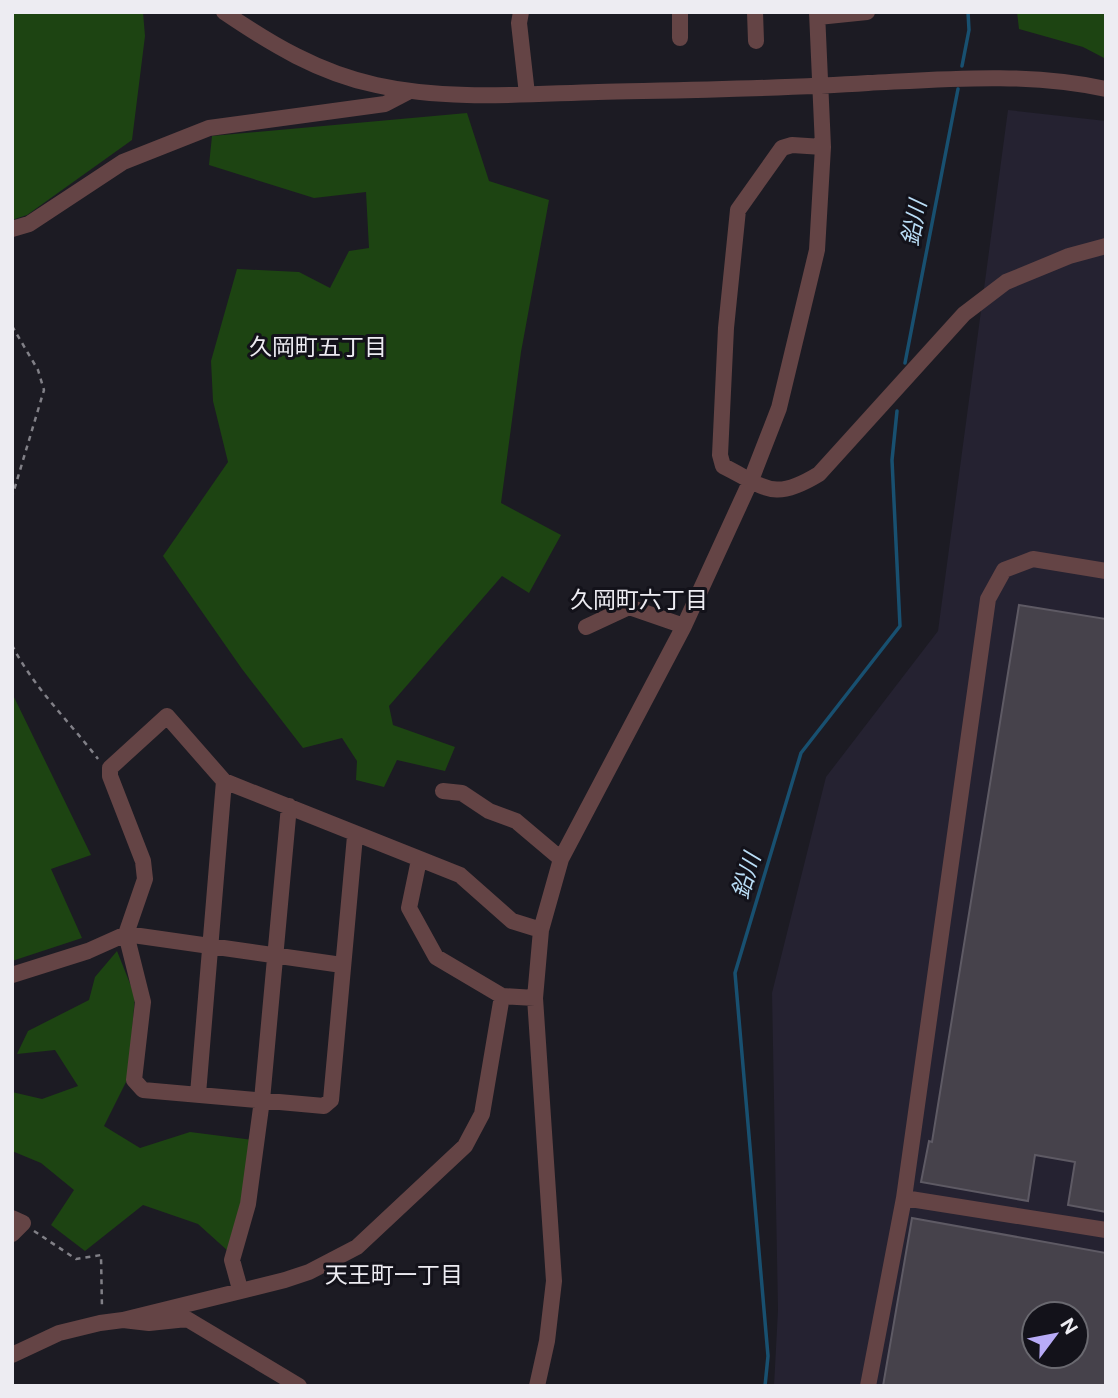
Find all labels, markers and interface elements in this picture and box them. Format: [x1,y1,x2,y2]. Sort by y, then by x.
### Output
water label: 鉛川 [896,195,932,248]
district label: 久岡町五丁目 [249,333,387,360]
district label: 久岡町六丁目 [570,586,708,613]
water label: 鉛川 [726,847,766,902]
district label: 天王町一丁目 [325,1261,463,1288]
north arrow [1020,1300,1090,1370]
text: N [1056,1314,1083,1338]

